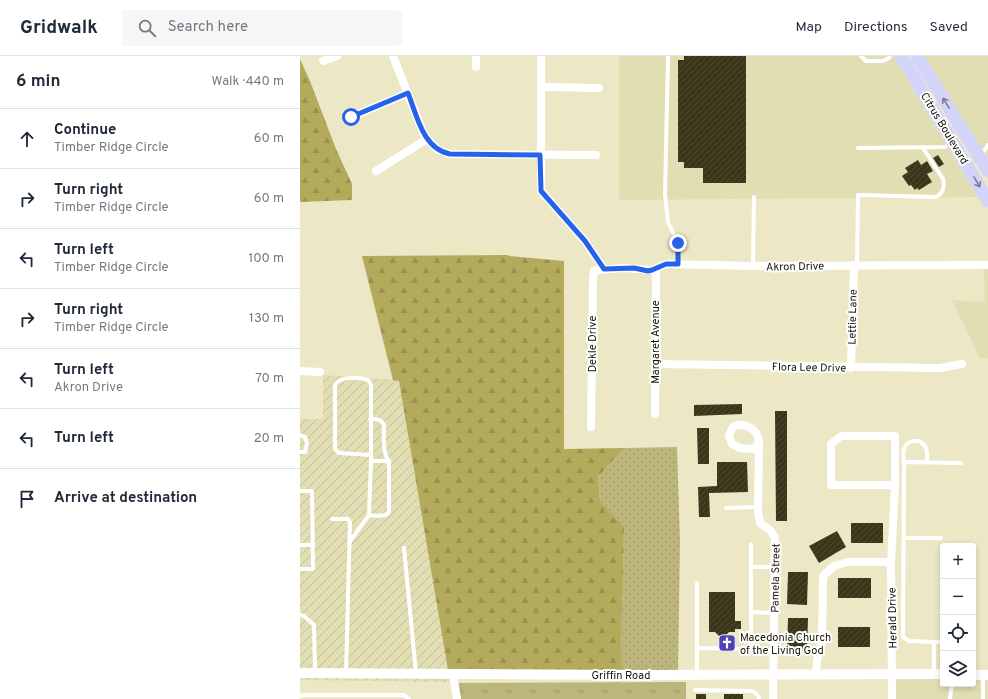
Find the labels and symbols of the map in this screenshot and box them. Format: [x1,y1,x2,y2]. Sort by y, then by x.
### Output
street label: Citrus Boulevard [917,90,971,167]
one-way arrow [942,98,950,109]
route start [342,108,360,126]
one-way arrow [973,176,981,188]
route end [669,234,687,252]
street label: Akron Drive [766,259,824,275]
street label: Lettie Lane [846,289,860,345]
street label: Margaret Avenue [649,300,663,384]
street label: Dekle Drive [586,316,600,372]
street label: Flora Lee Drive [772,360,846,376]
street label: Pamela Street [768,543,784,613]
street label: Herald Drive [885,587,901,649]
place label: Macedonia Church of the Living God [740,631,831,658]
church icon: Macedonia Church of the Living God [717,633,737,653]
street label: Griffin Road [591,669,651,683]

